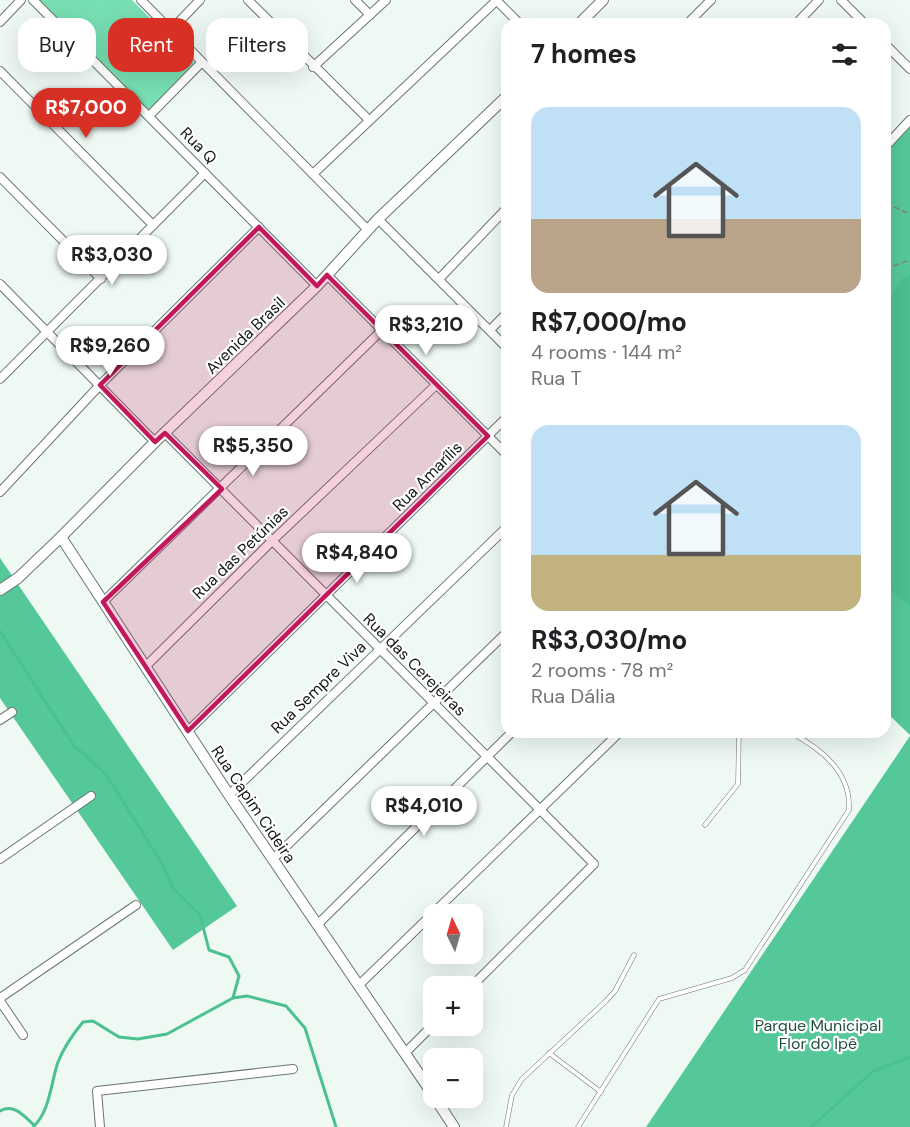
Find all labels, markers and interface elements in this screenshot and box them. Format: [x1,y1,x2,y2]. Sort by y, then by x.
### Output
chip: Buy [18,18,96,72]
chip: Rent [108,18,194,72]
chip: Filters [206,18,308,72]
text: 7 homes [531,37,637,71]
icon: filters [828,38,861,71]
pin: R$7,000 [31,88,141,139]
text: R$7,000 [45,94,127,120]
street label: Rua Q [176,122,222,168]
icon: home [642,146,750,254]
pin: R$3,030 [57,235,167,286]
text: R$3,030 [71,241,153,267]
street label: Avenida Brasil [201,292,290,379]
pin: R$3,210 [371,305,481,356]
text: R$7,000/mo [531,305,687,339]
text: R$3,210 [389,311,463,337]
pin: R$9,260 [55,326,165,377]
text: R$9,260 [70,332,150,358]
text: 4 rooms · 144 m² [531,339,682,365]
text: Rua T [531,365,582,391]
pin: R$5,350 [198,426,308,477]
text: R$5,350 [213,432,293,458]
street label: Rua Amarílis [388,437,467,516]
icon: home [642,464,750,572]
street label: Rua das Petúnias [188,501,293,604]
pin: R$4,840 [302,533,412,584]
text: R$4,840 [316,539,398,565]
street label: Rua das Cerejeiras [359,608,471,720]
text: R$3,030/mo [531,623,687,657]
street label: Rua Sempre Viva [266,637,370,738]
text: 2 rooms · 78 m² [531,657,673,683]
text: Rua Dália [531,683,615,709]
street label: Rua Capim Cideira [207,742,301,867]
pin: R$4,010 [369,786,479,837]
text: R$4,010 [385,792,463,818]
north arrow [423,904,483,964]
map controls [423,904,483,1108]
button: + [423,976,483,1036]
park label: Parque Municipal Flor do Ipê [755,1015,881,1054]
button: − [423,1048,483,1108]

